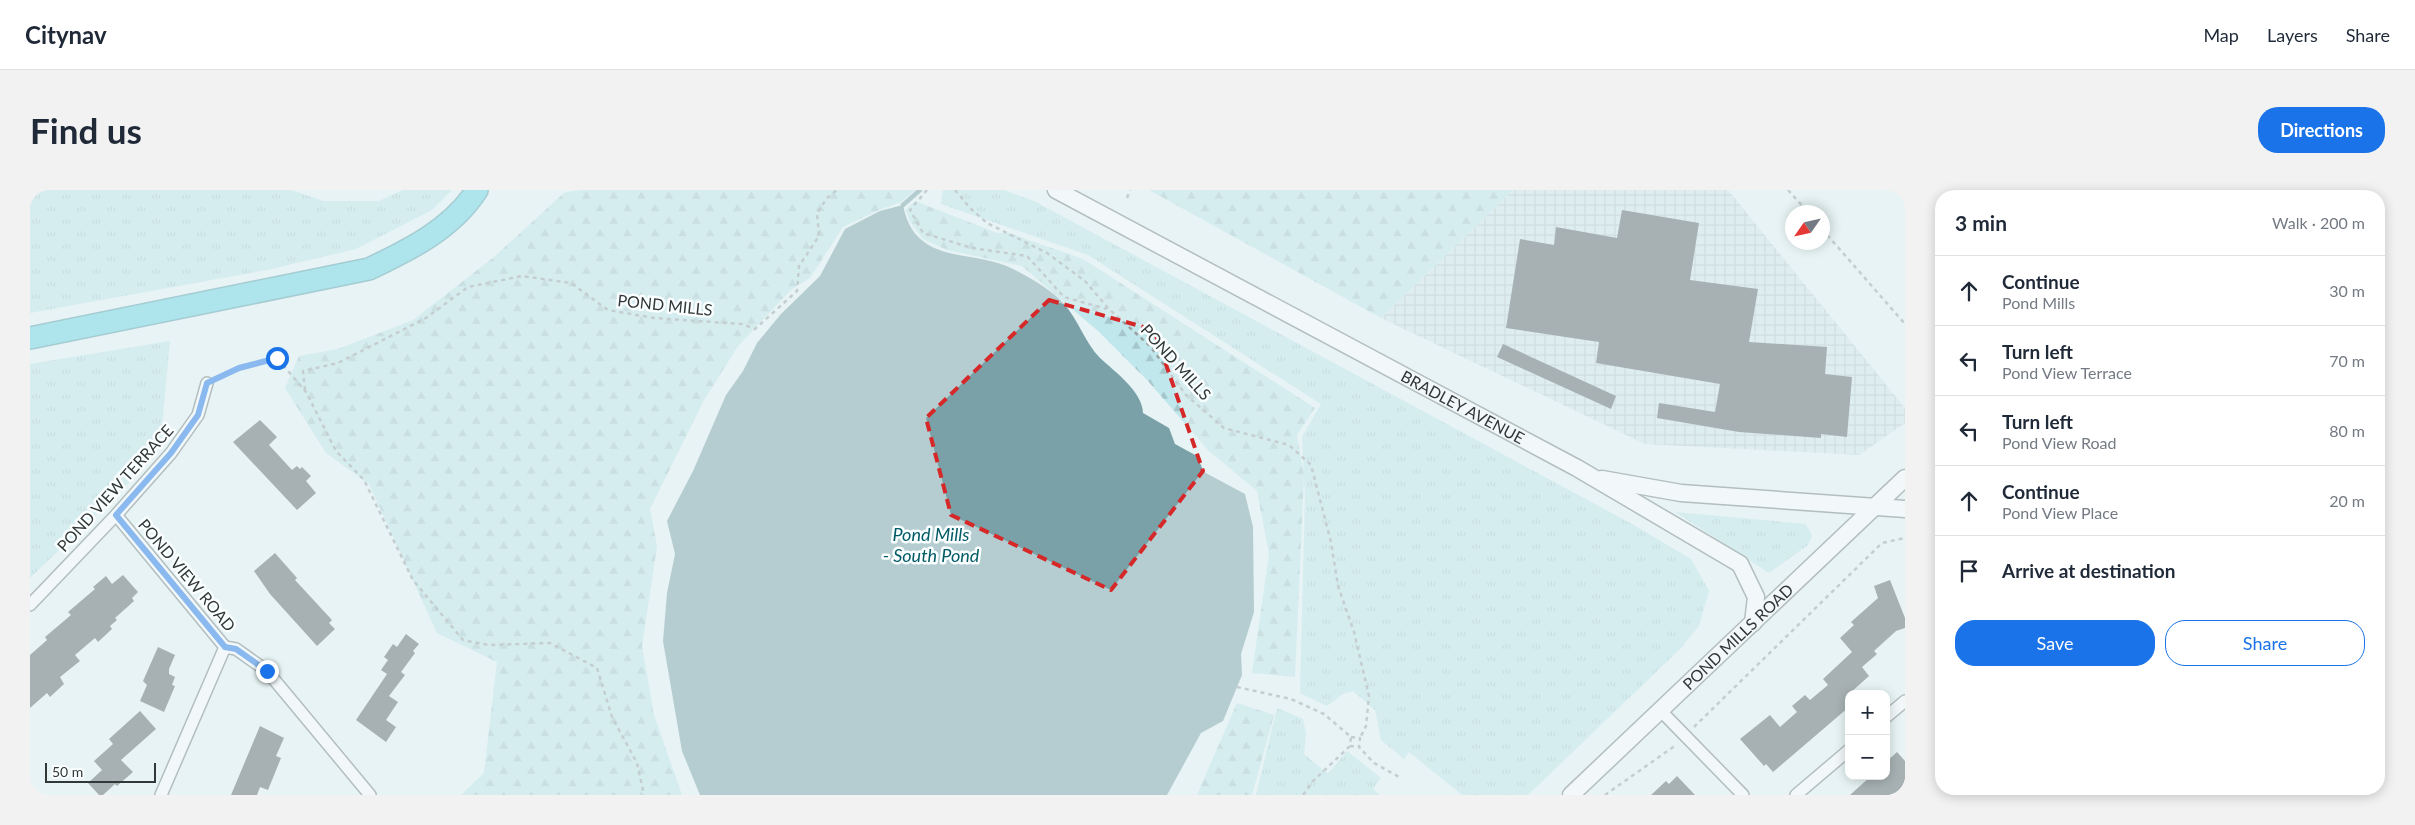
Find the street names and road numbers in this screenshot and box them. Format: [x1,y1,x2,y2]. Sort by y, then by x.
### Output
street label: POND MILLS [617,290,713,319]
street label: POND MILLS [1137,320,1215,403]
street label: BRADLEY AVENUE [1398,366,1528,447]
street label: POND VIEW TERRACE [53,420,177,555]
street label: POND VIEW ROAD [135,515,240,635]
street label: POND MILLS ROAD [1678,580,1797,693]

